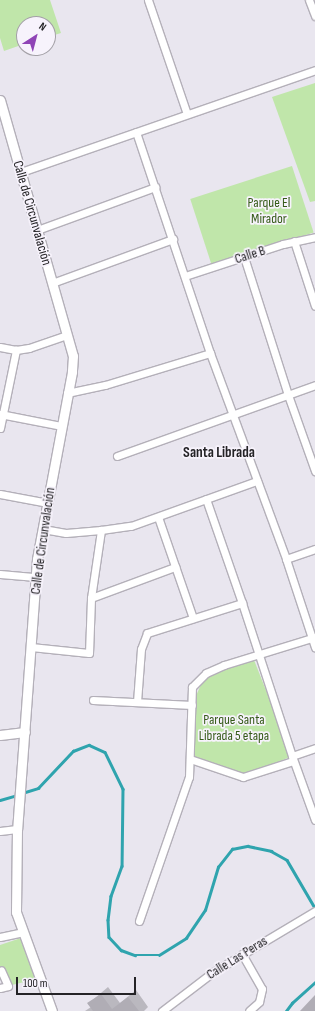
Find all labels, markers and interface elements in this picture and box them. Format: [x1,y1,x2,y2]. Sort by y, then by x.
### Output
north arrow [16,16,56,56]
text: N [37,20,49,34]
street label: Calle de Circunvalación [9,159,55,267]
park label: Parque El Mirador [248,195,290,228]
street label: Calle B [233,242,267,268]
district label: Santa Librada [183,444,255,462]
street label: Calle de Circunvalación [27,486,59,596]
park label: Parque Santa Librada 5 etapa [199,712,269,744]
street label: Calle Las Peras [203,933,271,983]
scale bar [18,969,138,995]
text: 100 m [23,976,48,991]

